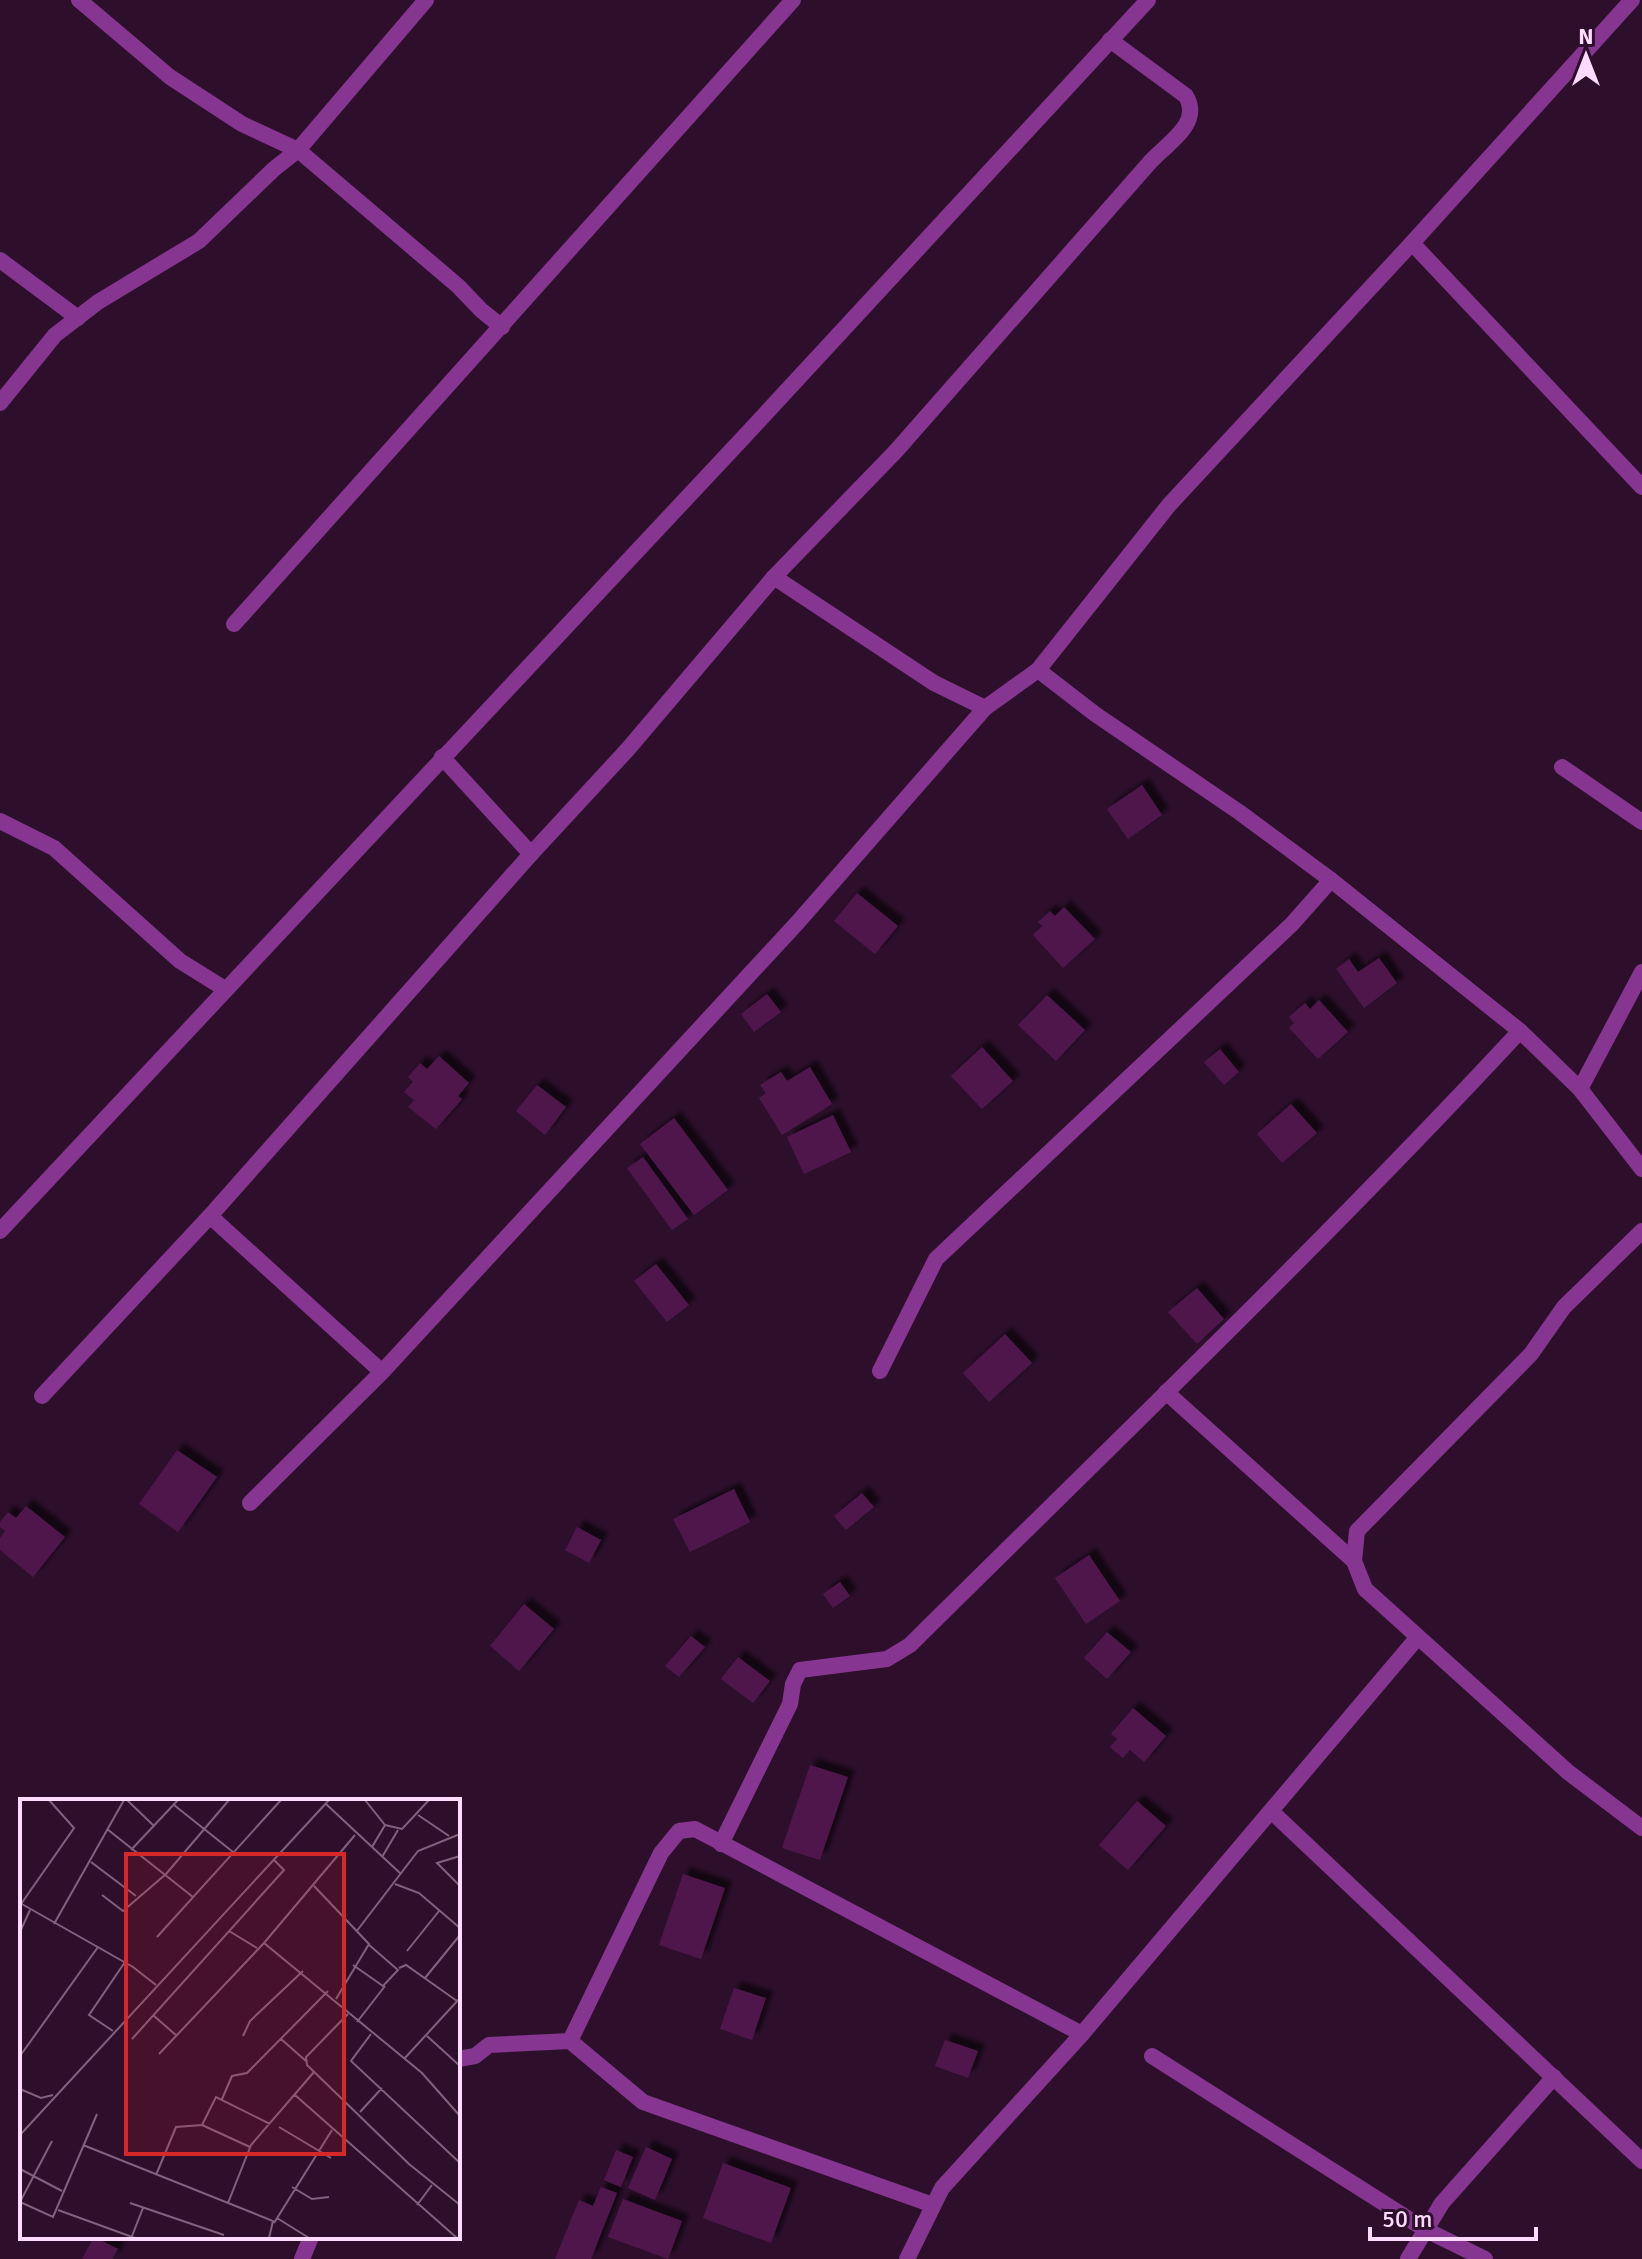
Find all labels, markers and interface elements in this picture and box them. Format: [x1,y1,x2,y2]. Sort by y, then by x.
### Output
north arrow [1546,16,1626,96]
text: N [1578,23,1594,50]
inset map [20,1799,460,2239]
scale bar [1370,2191,1536,2241]
text: 50 m [1382,2204,1432,2234]

